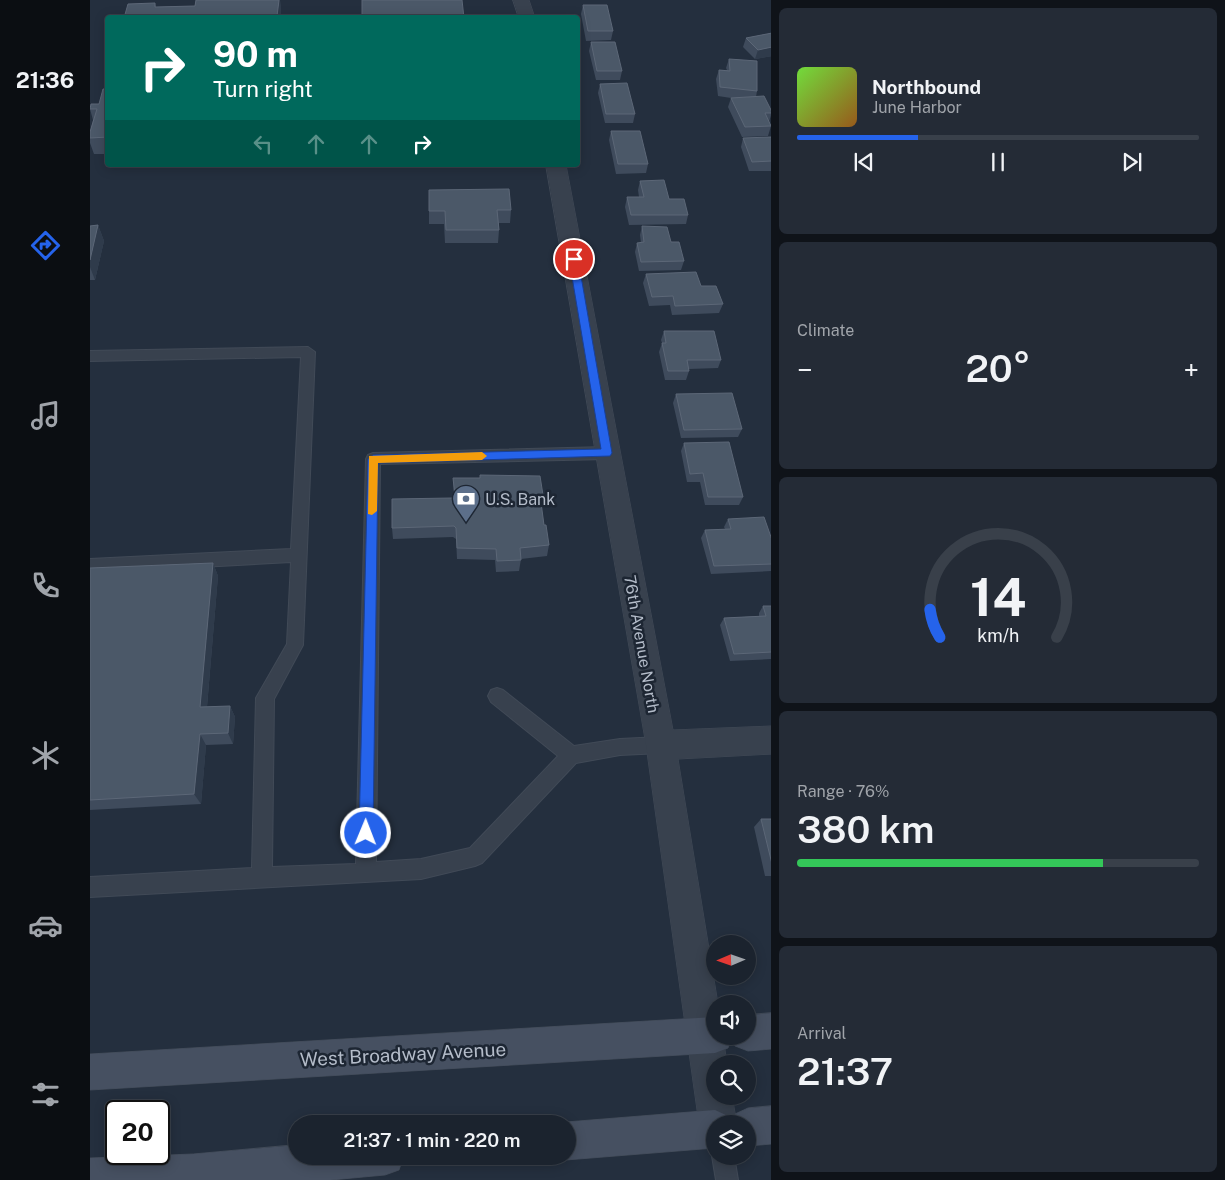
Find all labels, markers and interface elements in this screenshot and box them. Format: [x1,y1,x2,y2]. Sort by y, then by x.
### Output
text: 90 m [213,34,298,75]
icon: right [130,35,195,100]
text: 21:36 [16,67,74,93]
text: Turn right [213,76,313,102]
text: Northbound [872,76,981,98]
text: June Harbor [872,98,962,117]
icon: left [249,130,277,158]
icon: ahead [302,130,330,158]
icon: ahead [355,130,383,158]
icon: right [408,130,436,158]
icon: previous [850,148,878,176]
icon: pause [984,148,1012,176]
icon: next [1118,148,1146,176]
icon: directions [28,228,63,263]
pin [553,238,595,280]
icon: arrive [560,245,588,273]
text: Climate [797,321,854,340]
text: 20° [965,346,1031,391]
text: − [797,353,813,386]
text: + [1183,353,1199,386]
icon: music [28,398,63,433]
bank icon: U.S. Bank [451,484,481,523]
place label: U.S. Bank [485,490,555,509]
text: 14 [970,567,1026,628]
icon: phone [28,568,63,603]
street label: 76th Avenue North [620,574,663,715]
text: km/h [977,625,1019,646]
icon: climate [28,738,63,773]
text: Range · 76% [797,782,889,801]
position arrow [339,806,391,858]
text: 380 km [797,807,934,852]
icon: car [28,908,63,943]
north arrow [706,935,756,985]
map controls [706,935,756,1165]
button: sound [706,995,756,1045]
text: Arrival [797,1024,846,1043]
street label: West Broadway Avenue [299,1038,507,1070]
text: 21:37 [797,1049,893,1094]
button: search [706,1055,756,1105]
icon: filters [28,1077,63,1112]
speed limit sign: 20 [105,1100,170,1165]
button: layers [706,1115,756,1165]
text: 21:37 · 1 min · 220 m [344,1129,520,1151]

